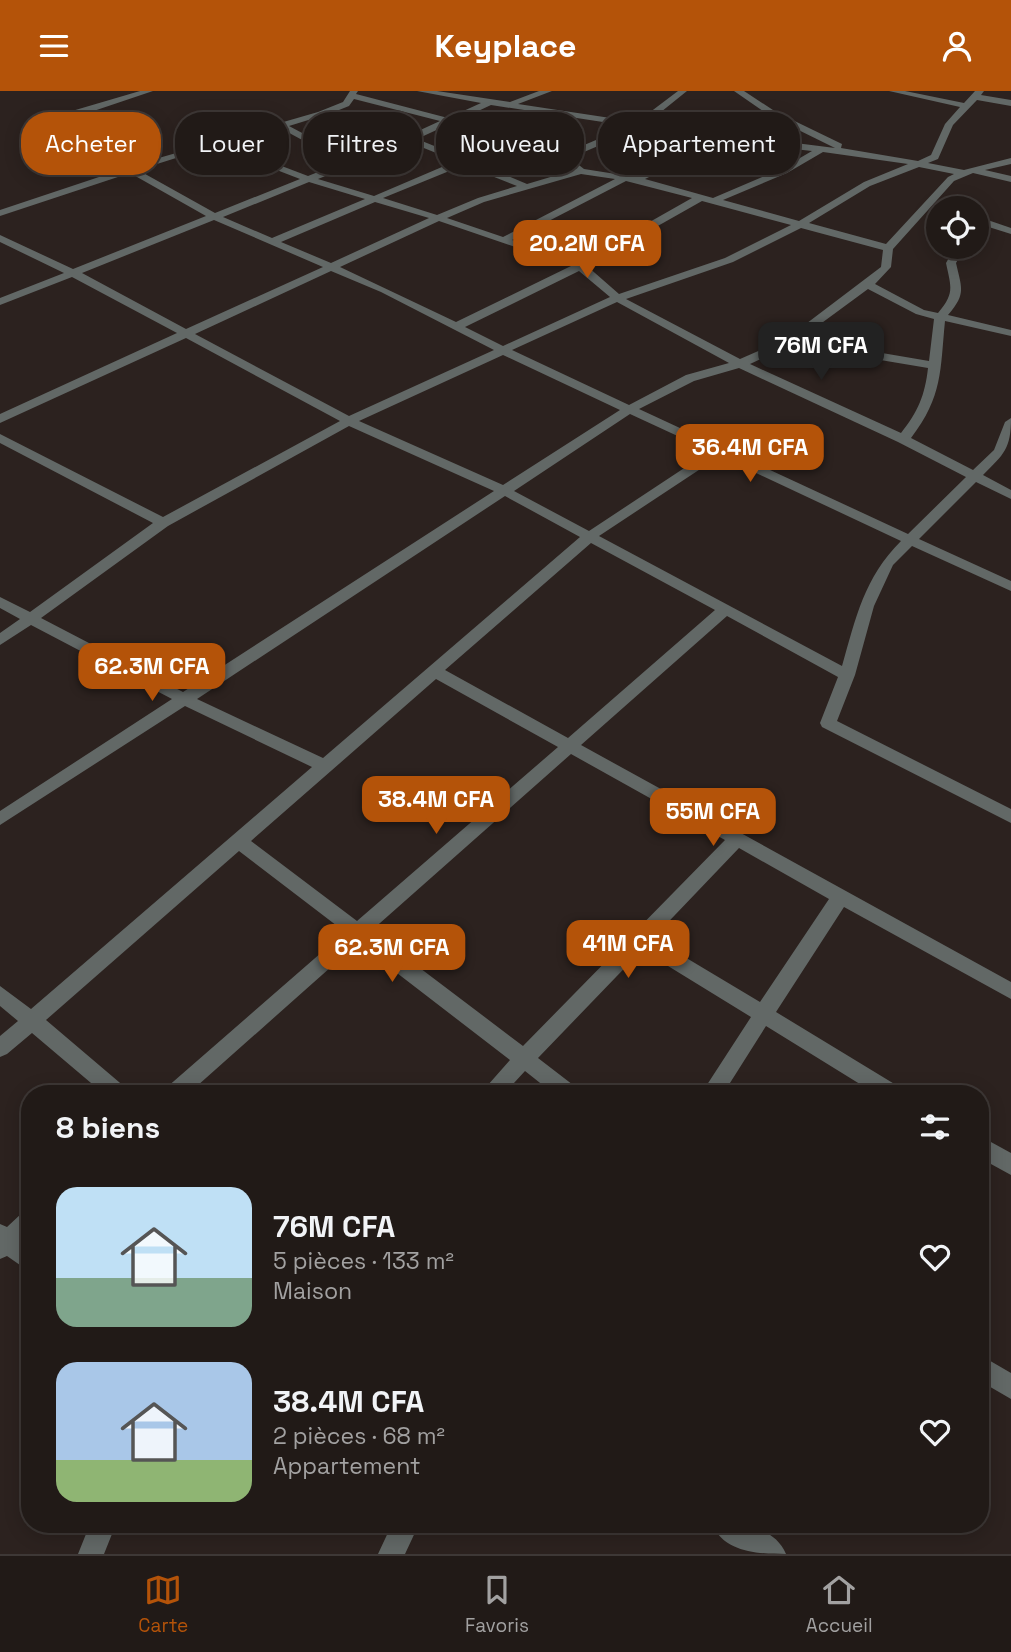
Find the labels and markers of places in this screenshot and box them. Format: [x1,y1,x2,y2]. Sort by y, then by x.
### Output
pin: 20.2M CFA [507,221,667,280]
pin: 76M CFA [756,323,886,382]
pin: 36.4M CFA [670,425,830,484]
pin: 62.3M CFA [72,643,232,703]
pin: 38.4M CFA [356,777,516,836]
pin: 55M CFA [648,789,778,848]
pin: 41M CFA [563,921,693,980]
pin: 62.3M CFA [312,925,472,984]

